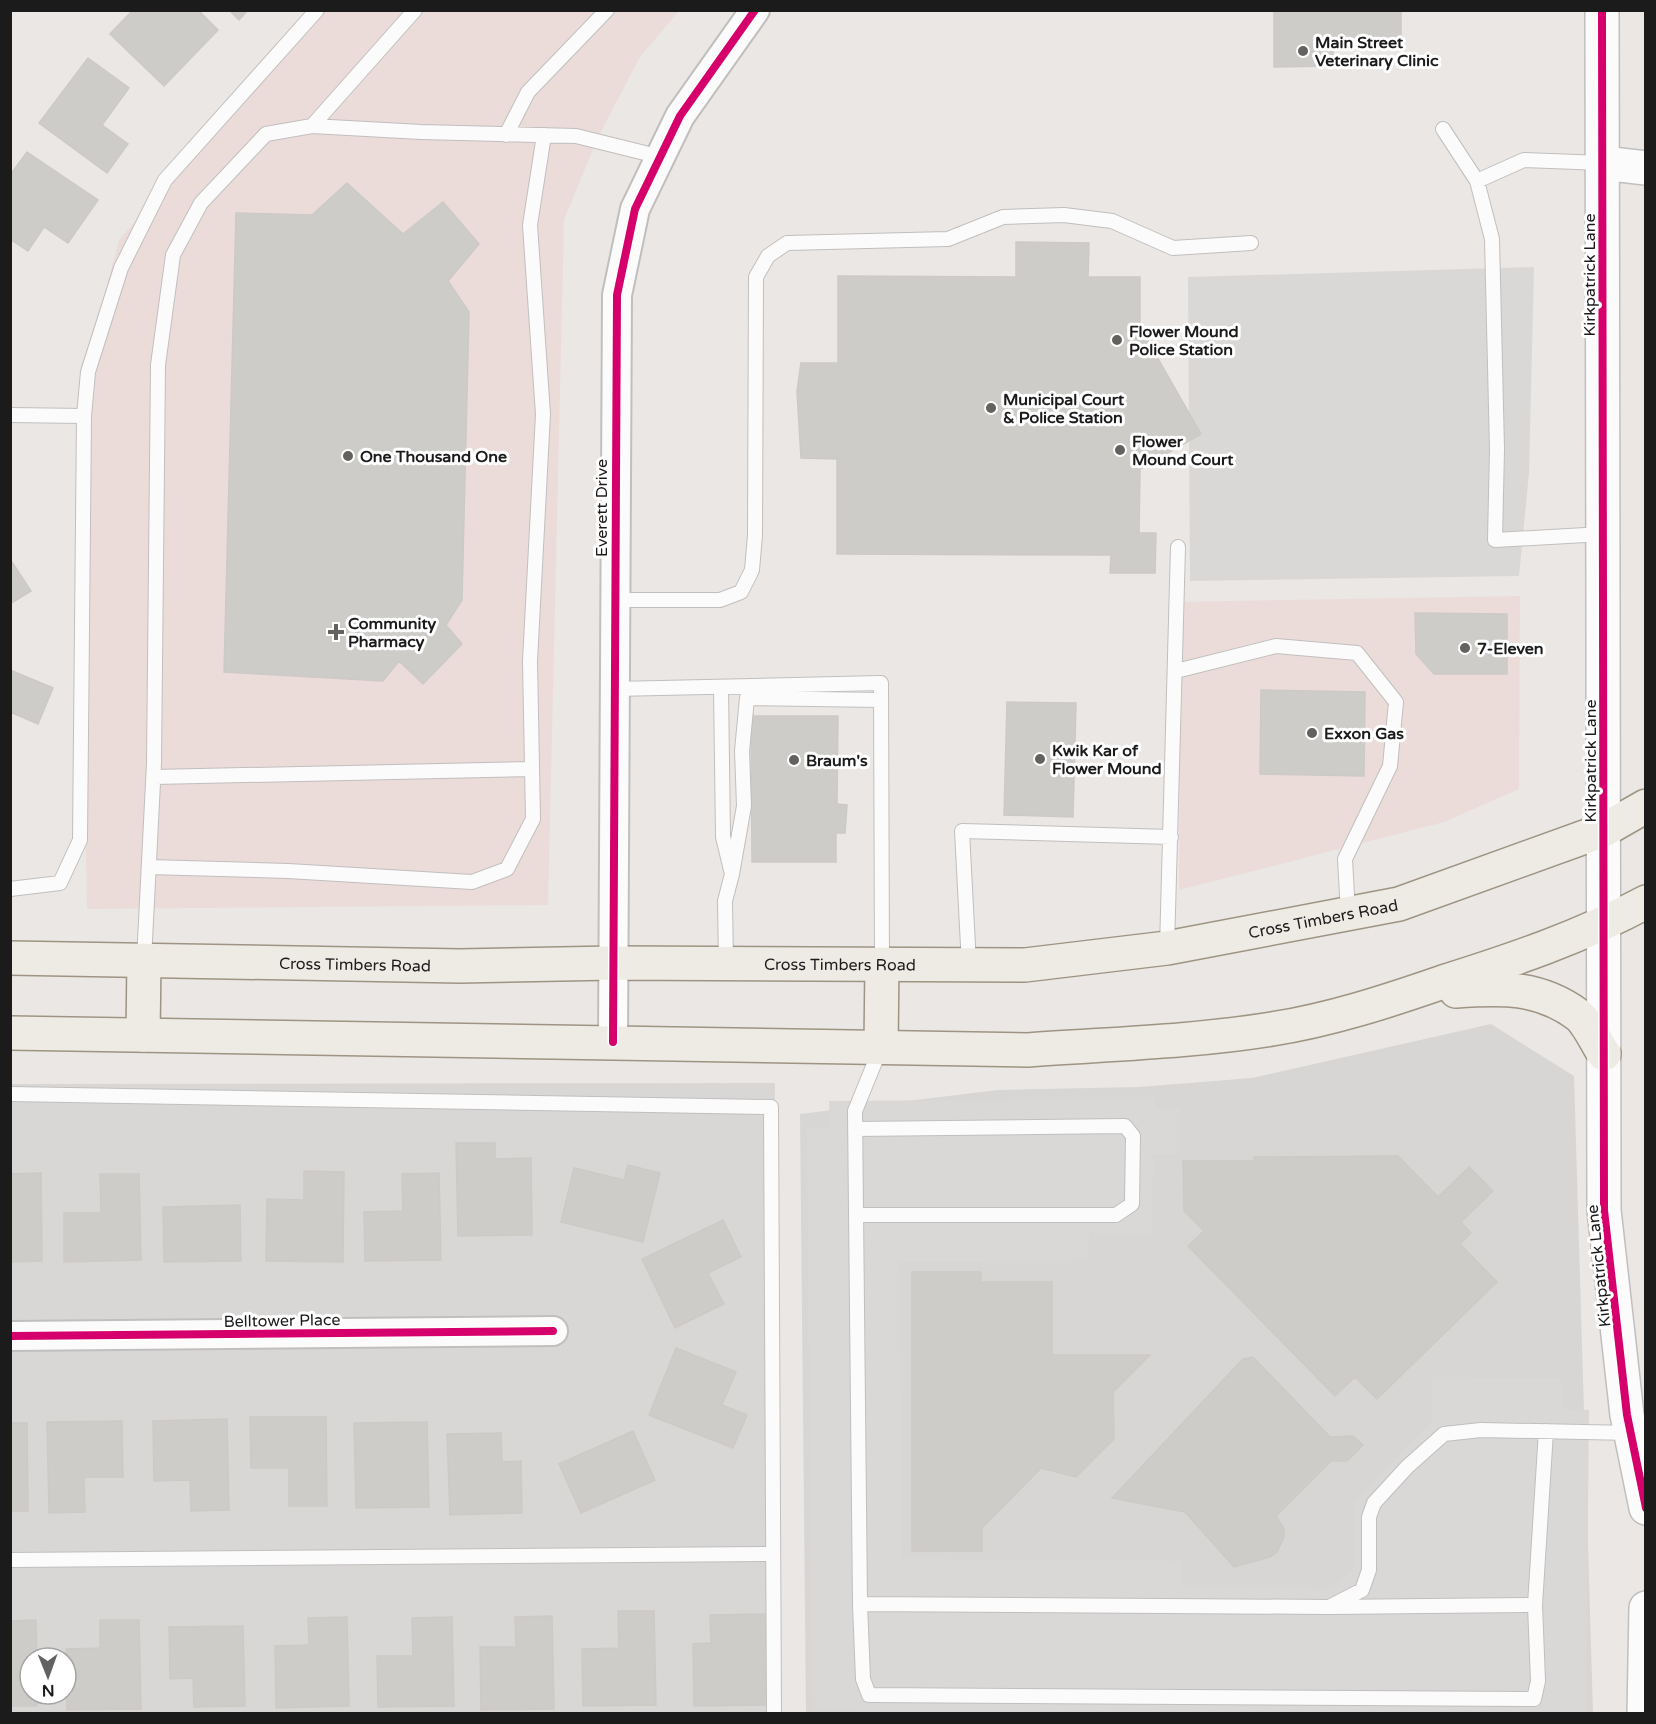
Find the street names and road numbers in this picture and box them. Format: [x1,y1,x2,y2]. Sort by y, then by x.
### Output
street label: Kirkpatrick Lane [1580,213,1600,337]
street label: Everett Drive [592,459,612,557]
street label: Kirkpatrick Lane [1581,699,1601,823]
street label: Cross Timbers Road [1247,895,1400,943]
street label: Cross Timbers Road [279,954,431,976]
street label: Cross Timbers Road [764,955,916,975]
street label: Kirkpatrick Lane [1583,1204,1615,1328]
street label: Belltower Place [223,1310,341,1332]

